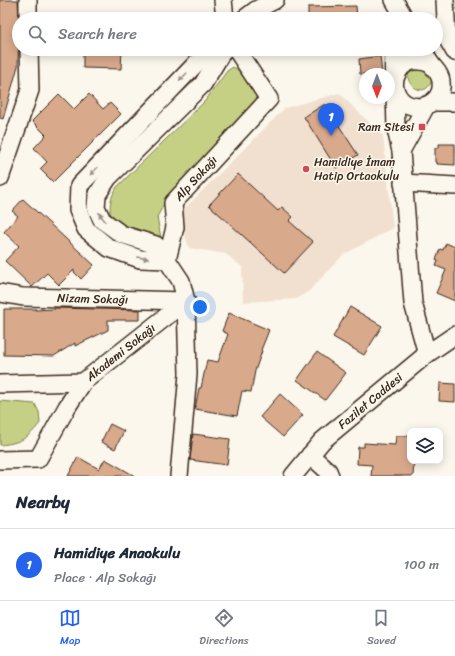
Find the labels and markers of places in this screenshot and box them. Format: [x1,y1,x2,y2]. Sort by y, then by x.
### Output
pin: 1 [318,103,344,136]
place label: Ram Sitesi [358,116,415,138]
marker: Ram Sitesi [417,122,427,132]
place label: Hamidiye İmam Hatip Ortaokulu [314,151,400,187]
marker: Hamidiye İmam Hatip Ortaokulu [301,164,311,174]

